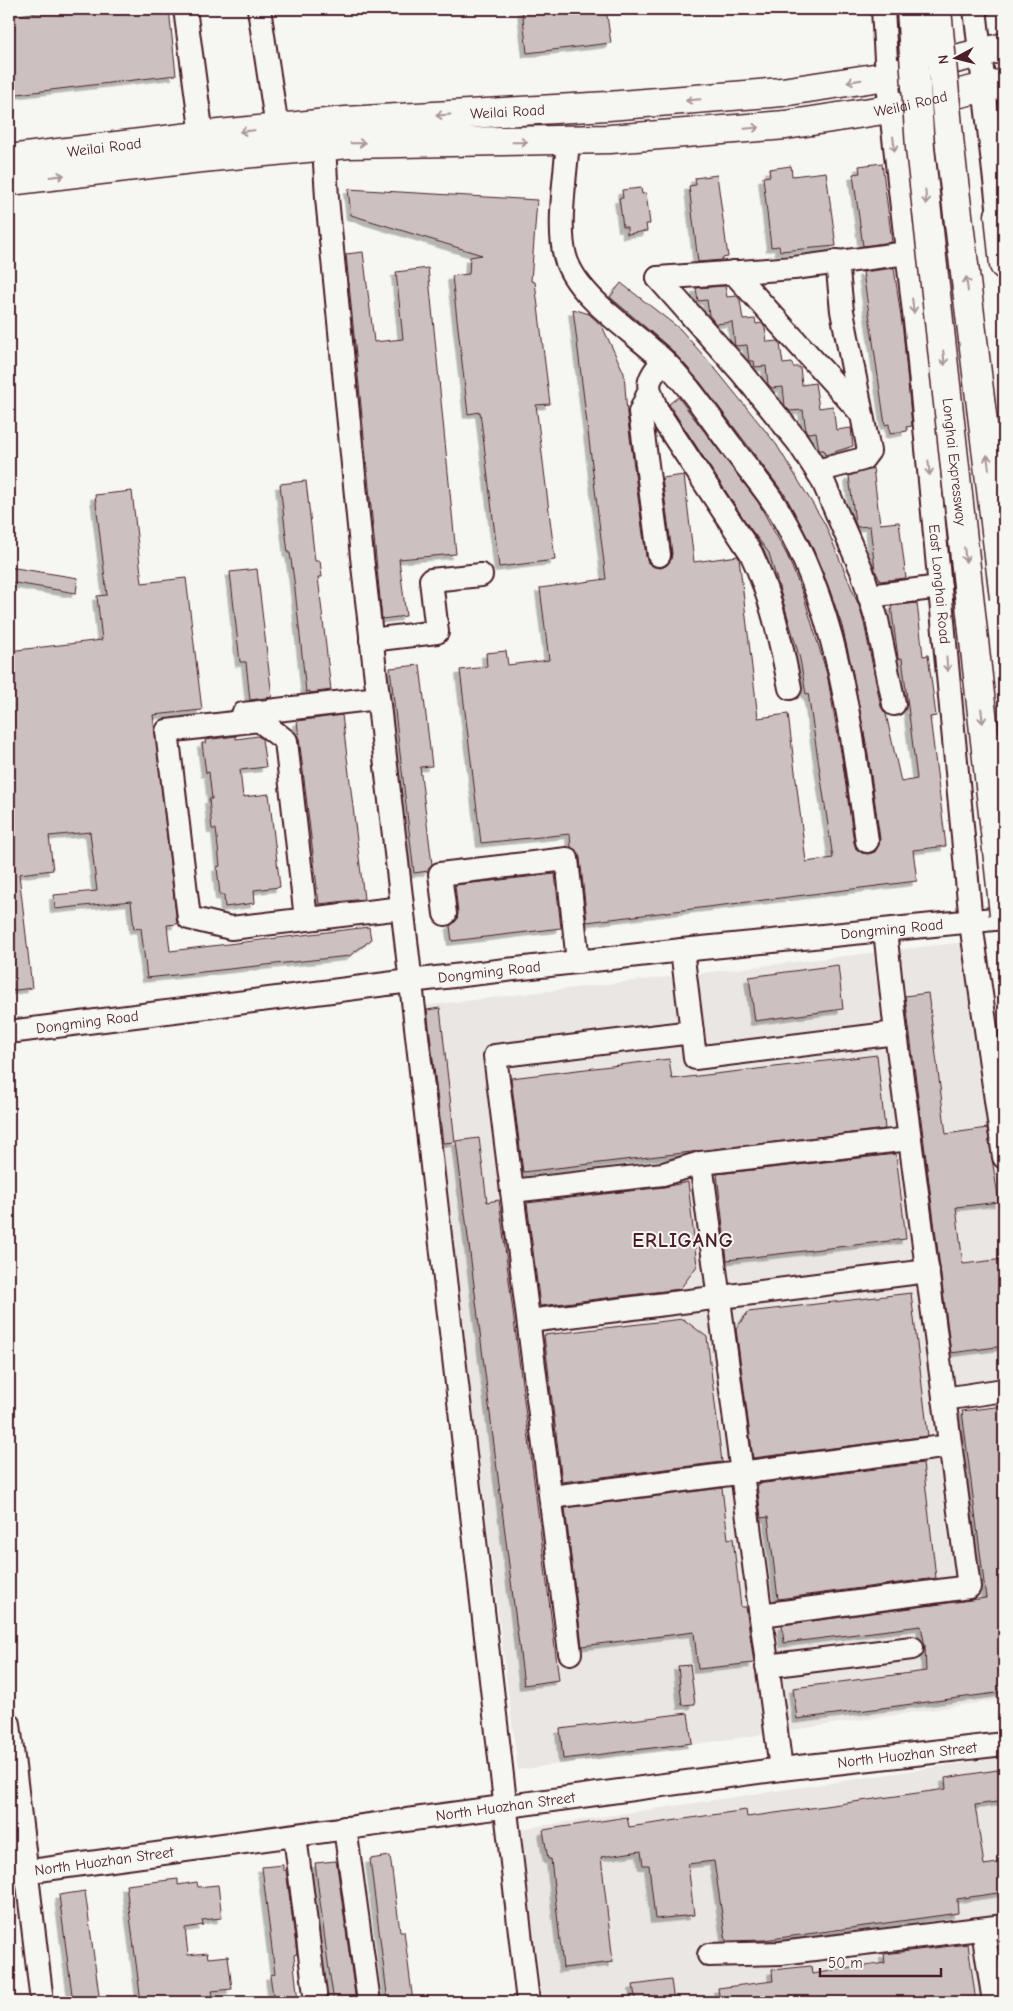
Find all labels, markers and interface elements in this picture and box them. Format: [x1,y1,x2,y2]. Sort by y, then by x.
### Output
north arrow [930,32,980,82]
text: N [935,54,953,65]
one-way arrow [847,77,863,87]
street label: Weilai Road [873,87,949,120]
one-way arrow [685,95,701,105]
street label: Weilai Road [470,101,545,123]
one-way arrow [436,110,452,119]
one-way arrow [744,123,760,133]
one-way arrow [239,126,255,136]
street label: Weilai Road [66,134,143,161]
one-way arrow [889,136,899,152]
one-way arrow [512,137,528,146]
one-way arrow [350,139,366,148]
one-way arrow [49,171,65,181]
one-way arrow [921,189,931,205]
one-way arrow [962,276,972,292]
one-way arrow [908,298,918,314]
one-way arrow [939,350,949,366]
street label: Longhai Expressway [938,397,970,527]
one-way arrow [983,455,993,471]
one-way arrow [924,459,933,475]
street label: East Longhai Road [925,523,954,645]
one-way arrow [960,546,970,562]
one-way arrow [942,656,952,672]
one-way arrow [977,708,987,724]
street label: Dongming Road [840,915,944,943]
street label: Dongming Road [437,957,541,987]
street label: Dongming Road [35,1007,140,1037]
district label: ERLIGANG [632,1229,734,1252]
street label: North Huozhan Street [836,1738,979,1772]
street label: North Huozhan Street [435,1788,577,1825]
street label: North Huozhan Street [33,1843,176,1879]
scale bar [820,1946,942,1978]
text: 50 m [828,1954,863,1972]

